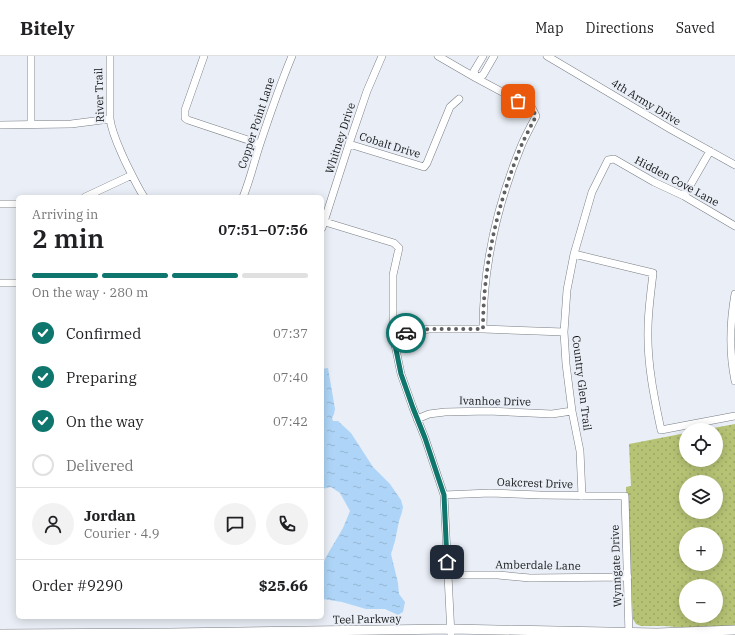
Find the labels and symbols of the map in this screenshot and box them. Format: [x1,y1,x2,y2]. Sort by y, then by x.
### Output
street label: River Trail [91,67,107,123]
street label: Copper Point Lane [235,75,277,171]
street label: 4th Army Drive [609,76,683,128]
pin [501,84,535,118]
street label: Whitney Drive [322,101,358,175]
street label: Cobalt Drive [358,129,422,161]
street label: Hidden Cove Lane [632,153,722,209]
courier [386,313,426,353]
street label: Country Glen Trail [569,335,595,431]
street label: Ivanhoe Drive [459,393,531,409]
street label: Oakcrest Drive [497,475,573,491]
street label: Wynngate Drive [608,524,624,607]
pin [430,545,464,579]
street label: Amberdale Lane [495,557,581,573]
street label: Teel Parkway [333,611,402,627]

